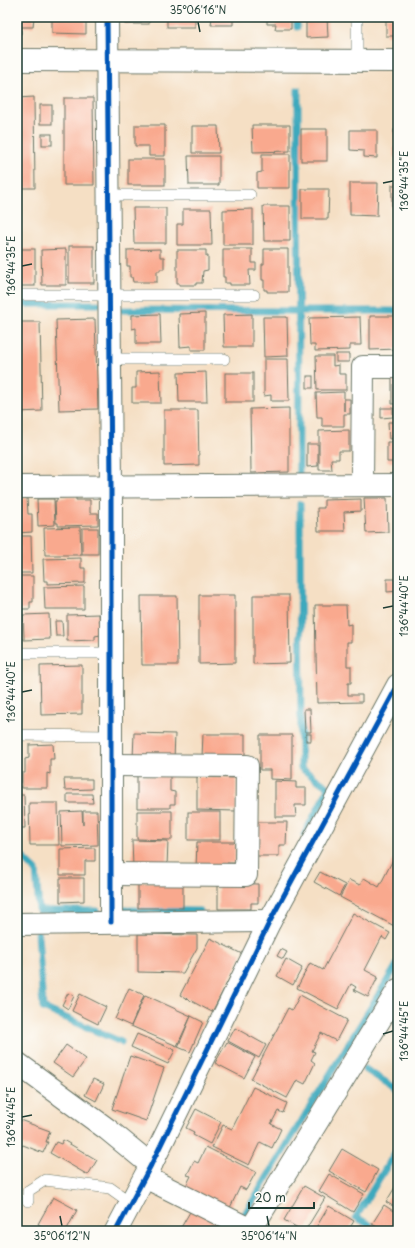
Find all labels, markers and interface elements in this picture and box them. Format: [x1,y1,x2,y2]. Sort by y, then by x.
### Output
text: 35°06'16"N [170,2,227,17]
text: 136°44'35"E [396,151,411,211]
text: 136°44'35"E [3,236,18,296]
text: 136°44'40"E [396,575,411,637]
text: 136°44'40"E [3,661,18,723]
text: 136°44'45"E [396,1001,411,1061]
text: 136°44'45"E [3,1087,18,1147]
scale bar [249,1184,314,1210]
text: 20 m [255,1188,286,1206]
text: 35°06'12"N [34,1228,91,1243]
text: 35°06'14"N [241,1228,297,1243]

